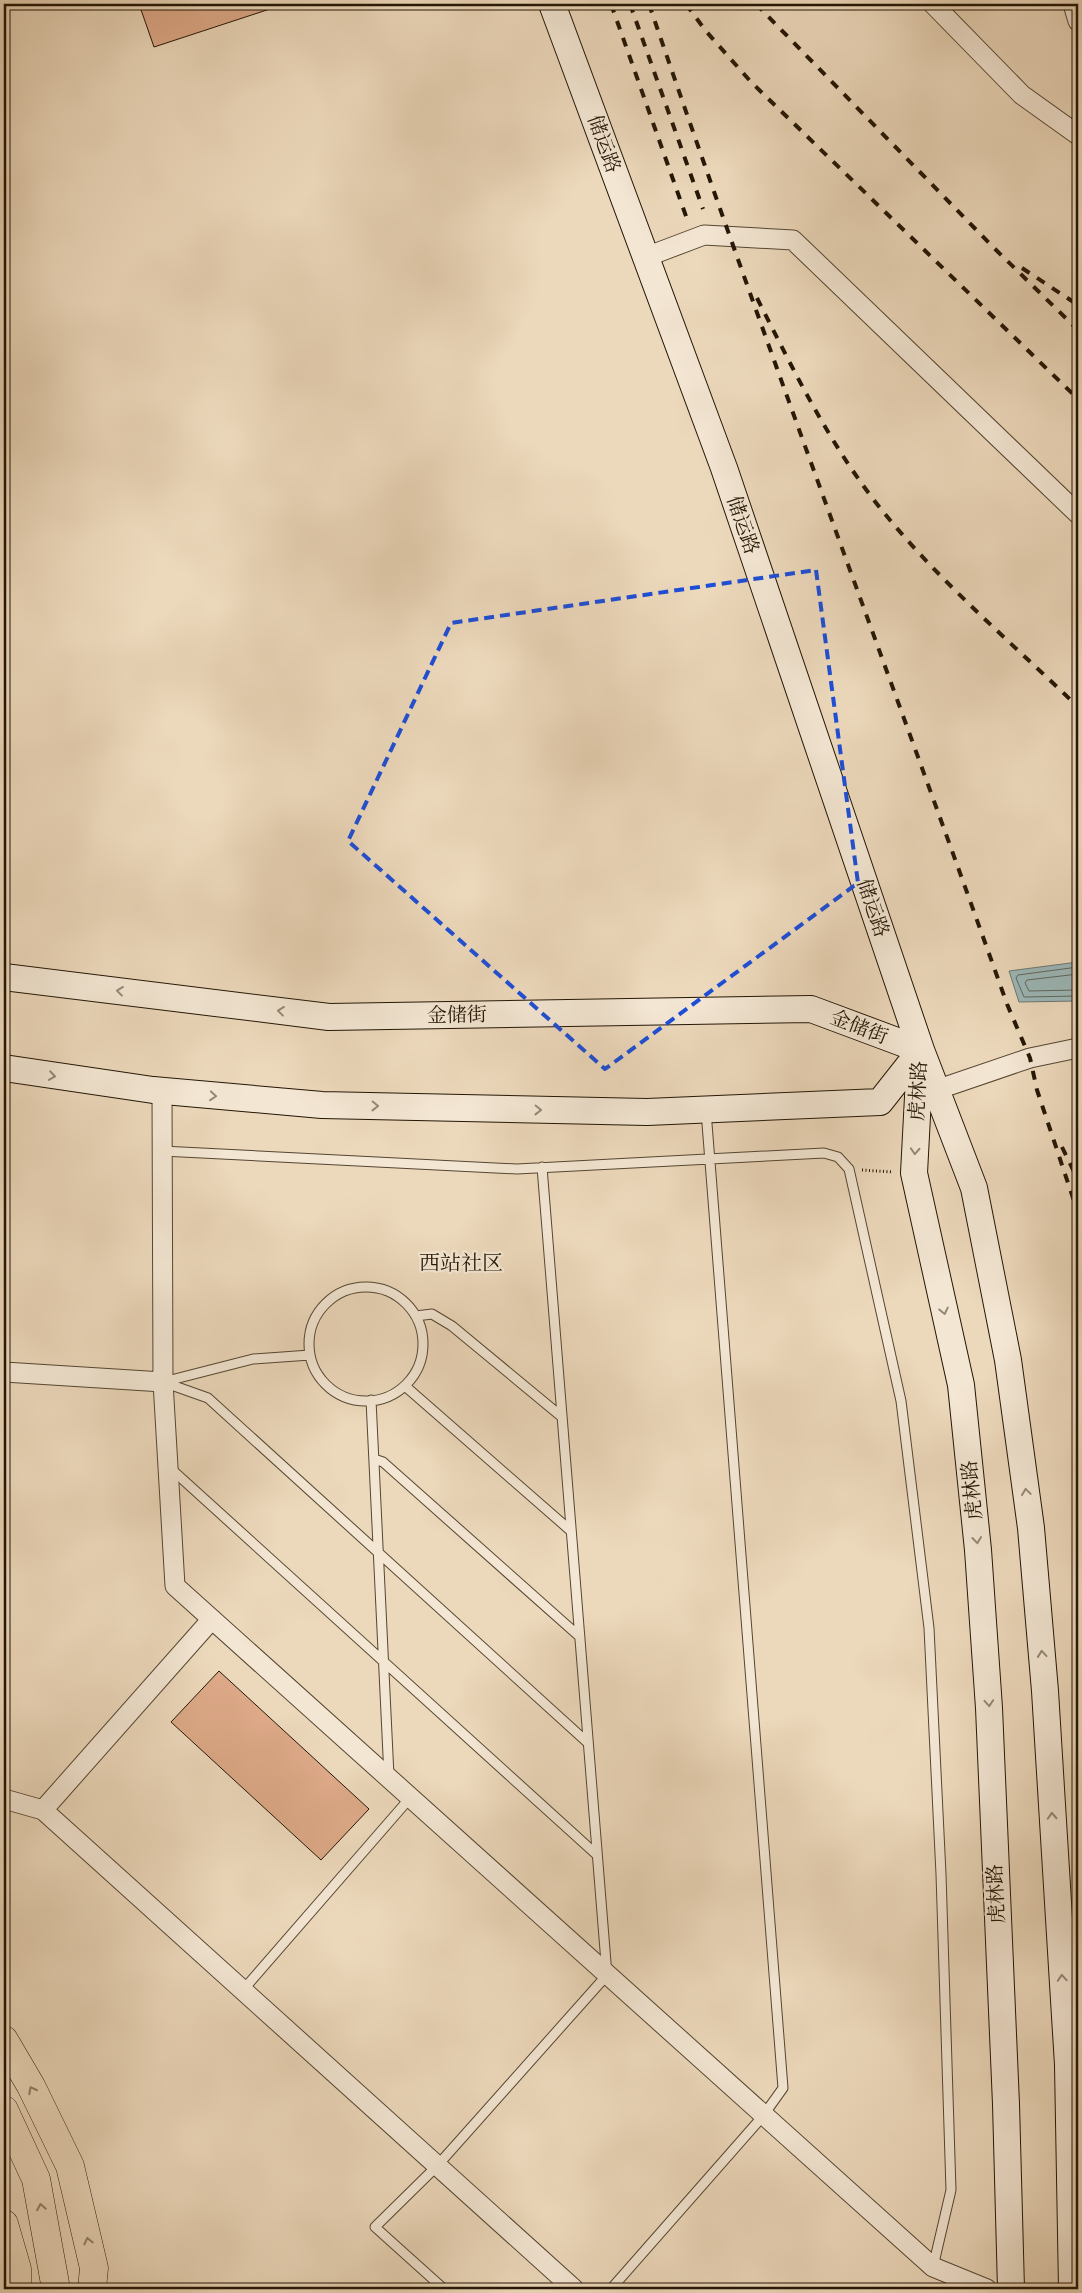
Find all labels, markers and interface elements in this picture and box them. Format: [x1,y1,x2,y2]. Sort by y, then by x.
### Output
street label: 储运路 [581,111,627,177]
street label: 储运路 [720,492,766,558]
street label: 储运路 [850,875,896,941]
one-way arrow [115,986,123,997]
street label: 金储街 [427,1001,487,1029]
street label: 金储街 [826,1004,892,1050]
one-way arrow [276,1006,284,1017]
street label: 虎林路 [903,1060,933,1122]
one-way arrow [48,1070,56,1080]
one-way arrow [209,1090,217,1101]
one-way arrow [372,1101,380,1111]
one-way arrow [534,1105,542,1115]
one-way arrow [910,1148,921,1156]
district label: 西站社区 [419,1249,503,1277]
one-way arrow [938,1306,949,1315]
street label: 虎林路 [955,1459,989,1521]
one-way arrow [1021,1488,1032,1496]
one-way arrow [971,1537,982,1545]
one-way arrow [1036,1650,1047,1658]
one-way arrow [983,1699,994,1707]
one-way arrow [1046,1812,1057,1820]
street label: 虎林路 [981,1863,1011,1925]
one-way arrow [1057,1974,1068,1982]
one-way arrow [28,2086,38,2095]
one-way arrow [37,2202,47,2211]
one-way arrow [83,2237,94,2246]

